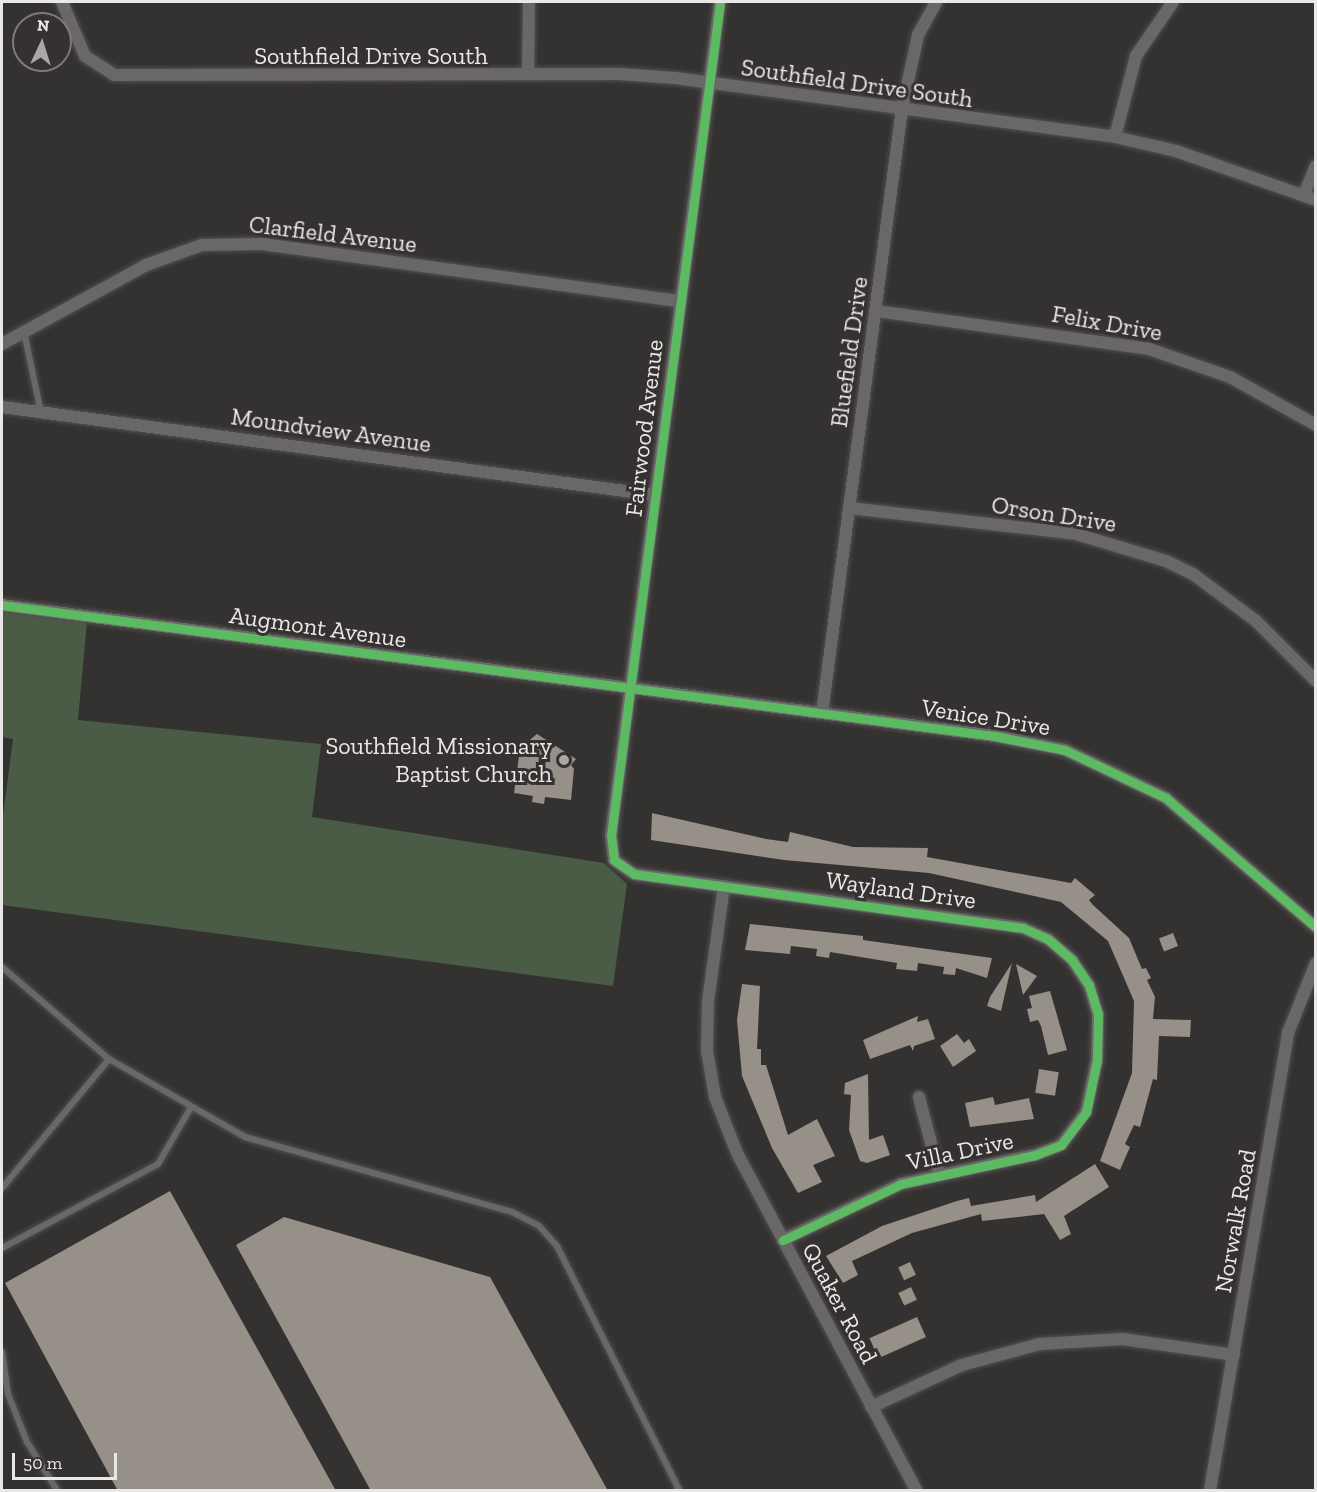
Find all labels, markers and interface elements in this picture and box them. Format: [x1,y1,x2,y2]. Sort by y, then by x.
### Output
north arrow [12,12,72,72]
text: N [36,16,50,35]
street label: Southfield Drive South [254,42,488,70]
street label: Southfield Drive South [739,52,975,114]
street label: Clarfield Avenue [247,209,419,259]
street label: Bluefield Drive [824,275,874,429]
street label: Felix Drive [1050,299,1164,347]
street label: Fairwood Avenue [619,337,669,519]
street label: Moundview Avenue [229,402,433,458]
street label: Orson Drive [989,490,1119,538]
street label: Augmont Avenue [227,600,409,654]
street label: Venice Drive [920,693,1052,741]
place label: Southfield Missionary Baptist Church [326,732,552,788]
marker: Southfield Missionary Baptist Church [557,753,571,767]
street label: Wayland Drive [824,865,978,915]
street label: Villa Drive [904,1126,1016,1176]
street label: Norwalk Road [1208,1147,1262,1295]
street label: Quaker Road [796,1237,884,1369]
scale bar [15,1441,120,1479]
text: 50 m [23,1452,62,1474]

